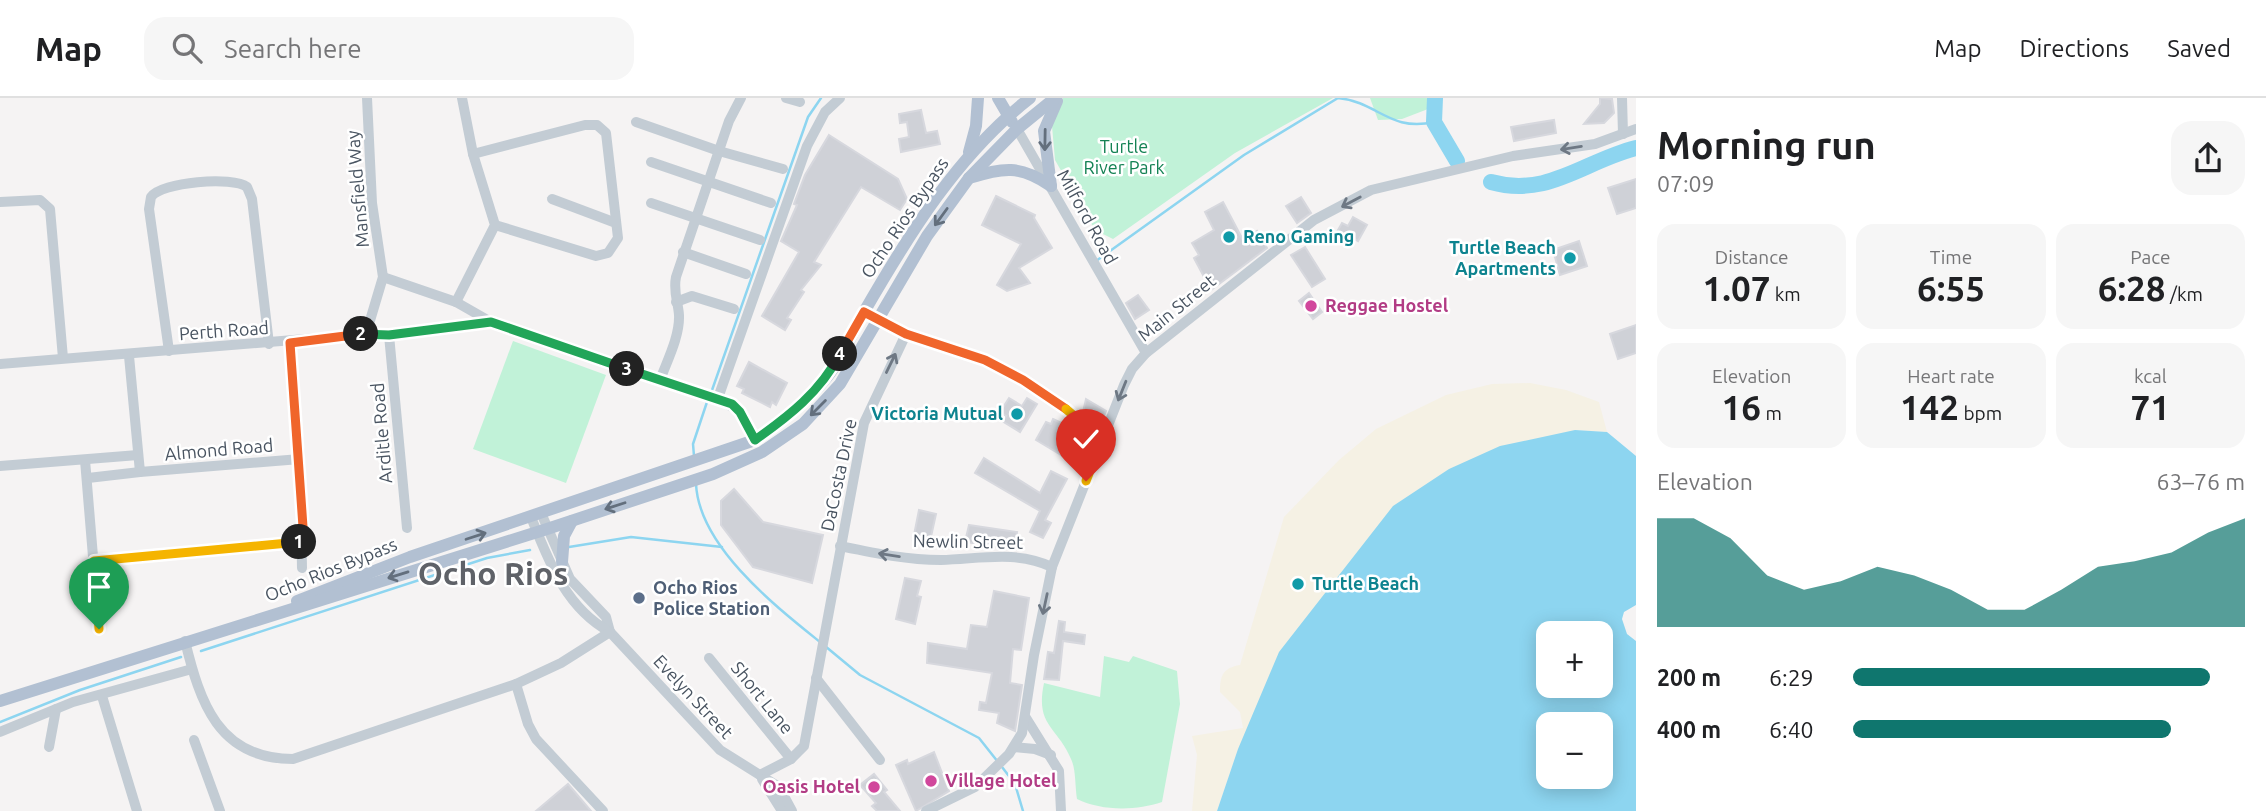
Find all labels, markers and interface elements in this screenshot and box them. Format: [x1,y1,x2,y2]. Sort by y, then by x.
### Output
search box [144,17,634,80]
icon: search [168,29,206,67]
text: Map [35,30,102,67]
text: Search here [224,34,362,63]
text: Map [1934,35,1981,62]
text: Directions [2019,35,2129,62]
text: Saved [2167,35,2231,62]
button: share [2171,121,2245,195]
text: Morning run [1657,124,1876,166]
one-way arrow [1038,128,1052,151]
street label: Mansfield Way [342,129,372,249]
park label: Turtle River Park [1084,136,1164,177]
one-way arrow [1560,142,1583,155]
street label: Ocho Rios Bypass [857,153,952,281]
street label: Milford Road [1054,166,1122,267]
text: 07:09 [1657,171,1715,196]
one-way arrow [1341,196,1362,209]
one-way arrow [934,207,948,226]
place label: Reno Gaming [1243,226,1354,246]
marker: Reno Gaming [1221,229,1237,245]
place label: Turtle Beach Apartments [1449,237,1556,278]
text: Distance [1715,246,1788,268]
text: Time [1930,246,1972,268]
text: Pace [2130,246,2170,268]
marker: Turtle Beach Apartments [1562,250,1578,266]
text: 1.07 [1703,268,1770,308]
text: 6:55 [1917,268,1985,308]
text: 6:28 [2098,268,2166,308]
street label: Main Street [1134,270,1219,345]
text: km [1770,283,1801,305]
text: /km [2166,283,2203,305]
place label: Reggae Hostel [1325,295,1449,315]
marker: Reggae Hostel [1303,298,1319,314]
pin: 2 [344,316,378,352]
street label: Perth Road [178,317,270,343]
text: 2 [355,322,366,344]
pin: 4 [822,336,858,372]
text: 4 [834,342,845,364]
pin: 3 [610,352,644,386]
one-way arrow [885,354,899,374]
text: 3 [621,357,632,379]
text: Elevation [1712,365,1791,387]
text: Heart rate [1907,365,1995,387]
text: kcal [2134,365,2167,387]
one-way arrow [1114,379,1127,401]
street label: Arditle Road [367,382,395,484]
text: 16 [1722,387,1761,427]
text: 142 [1900,387,1959,427]
text: 71 [2131,387,2170,427]
one-way arrow [810,400,827,417]
text: m [1761,402,1782,424]
text: bpm [1959,402,2002,424]
place label: Victoria Mutual [871,403,1004,423]
marker: Victoria Mutual [1009,406,1025,422]
pin [1056,409,1116,481]
street label: DaCosta Drive [816,417,860,533]
icon: check [1067,420,1105,458]
street label: Almond Road [164,434,274,464]
text: Elevation [1657,469,1753,494]
text: 63–76 m [2157,469,2245,494]
one-way arrow [605,501,627,514]
pin: 1 [282,524,316,560]
one-way arrow [464,528,486,541]
text: 1 [293,530,304,552]
street label: Newlin Street [913,530,1023,552]
street label: Ocho Rios Bypass [262,533,400,605]
one-way arrow [878,548,900,561]
district label: Ocho Rios [418,555,568,591]
pin [69,557,129,629]
icon: arrive [80,568,118,606]
one-way arrow [388,570,410,583]
place label: Turtle Beach [1312,573,1419,593]
marker: Turtle Beach [1290,576,1306,592]
place label: Ocho Rios Police Station [653,577,770,618]
marker: Ocho Rios Police Station [631,590,647,606]
one-way arrow [1037,592,1051,615]
map controls [1536,621,1613,789]
button: + [1536,621,1613,698]
street label: Evelyn Street [650,651,737,742]
street label: Short Lane [728,657,798,737]
text: 200 m [1657,665,1721,690]
text: 6:29 [1769,665,1814,690]
button: − [1536,712,1613,789]
text: 400 m [1657,717,1721,742]
text: 6:40 [1769,717,1814,742]
place label: Village Hotel [945,770,1057,790]
marker: Village Hotel [923,773,939,789]
place label: Oasis Hotel [763,776,861,796]
marker: Oasis Hotel [866,779,882,795]

